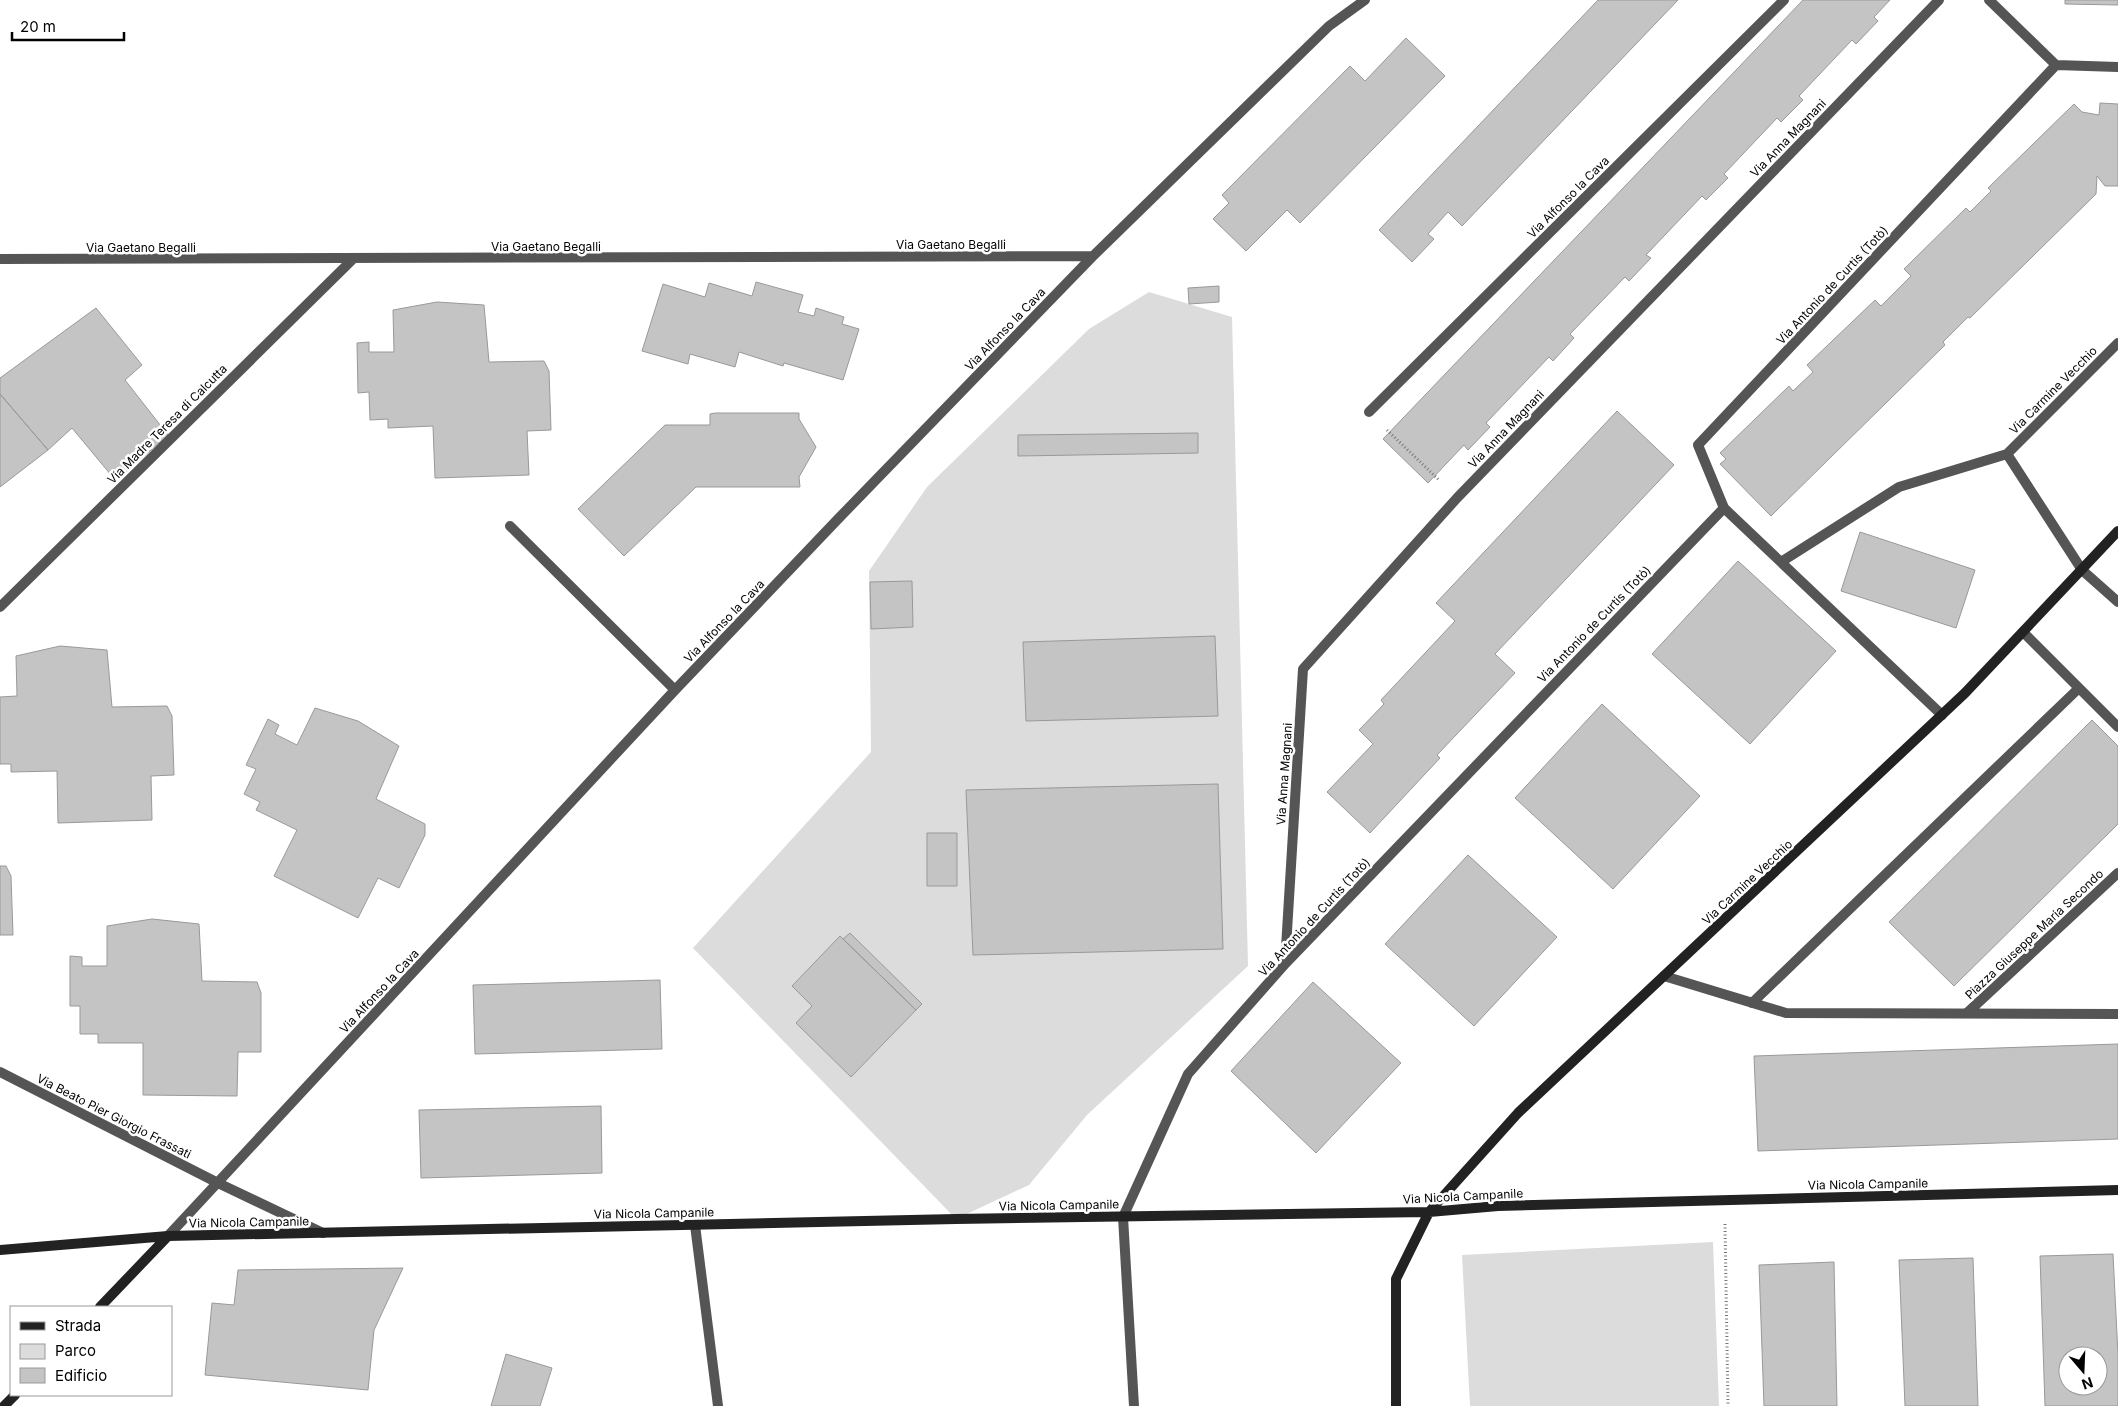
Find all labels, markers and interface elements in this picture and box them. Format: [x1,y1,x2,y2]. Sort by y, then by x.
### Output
scale bar [12,10,125,42]
text: 20 m [20,17,56,36]
street label: Via Anna Magnani [1747,96,1829,180]
street label: Via Alfonso la Cava [1524,153,1612,241]
street label: Via Antonio de Curtis (Totò) [1773,223,1891,347]
street label: Via Gaetano Begalli [896,237,1006,252]
street label: Via Gaetano Begalli [491,239,601,254]
street label: Via Gaetano Begalli [86,240,196,255]
street label: Via Alfonso la Cava [962,284,1048,374]
street label: Via Carmine Vecchio [2006,343,2100,437]
street label: Via Madre Teresa di Calcutta [104,361,230,487]
street label: Via Anna Magnani [1465,387,1547,471]
street label: Via Antonio de Curtis (Totò) [1534,562,1654,686]
street label: Via Alfonso la Cava [681,576,767,666]
street label: Via Anna Magnani [1273,722,1295,826]
street label: Via Carmine Vecchio [1699,836,1795,928]
street label: Via Antonio de Curtis (Totò) [1255,855,1373,979]
street label: Piazza Giuseppe Maria Secondo [1962,866,2106,1002]
street label: Via Alfonso la Cava [336,946,422,1036]
street label: Via Beato Pier Giorgio Frassati [34,1070,194,1162]
street label: Via Nicola Campanile [1808,1175,1928,1193]
street label: Via Nicola Campanile [1402,1185,1524,1207]
street label: Via Nicola Campanile [999,1196,1119,1214]
street label: Via Nicola Campanile [594,1204,714,1222]
street label: Via Nicola Campanile [189,1213,309,1231]
legend [10,1306,172,1396]
text: Strada [55,1316,101,1335]
text: Parco [55,1341,96,1360]
north arrow [2058,1346,2108,1396]
text: Edificio [55,1366,107,1385]
text: N [2080,1374,2095,1394]

